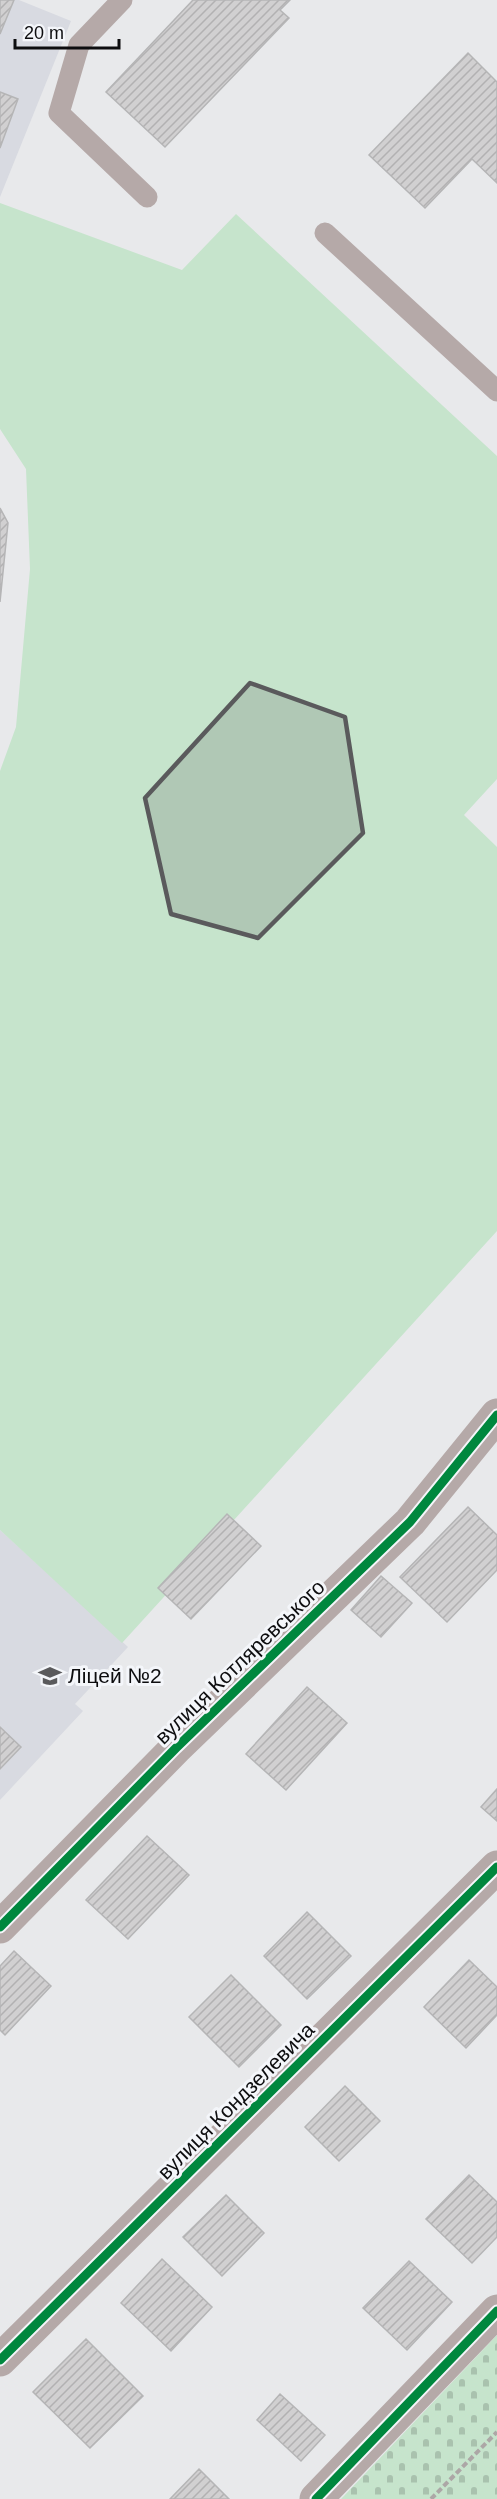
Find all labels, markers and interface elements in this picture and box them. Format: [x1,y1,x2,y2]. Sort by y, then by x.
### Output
scale bar [15,12,118,50]
text: 20 m [24,23,64,43]
street label: вулиця Котляревського [150,1575,329,1748]
school or university icon: Ліцей №2 [37,1663,63,1689]
place label: Ліцей №2 [68,1664,162,1687]
street label: вулиця Кондзелевича [153,2018,319,2184]

